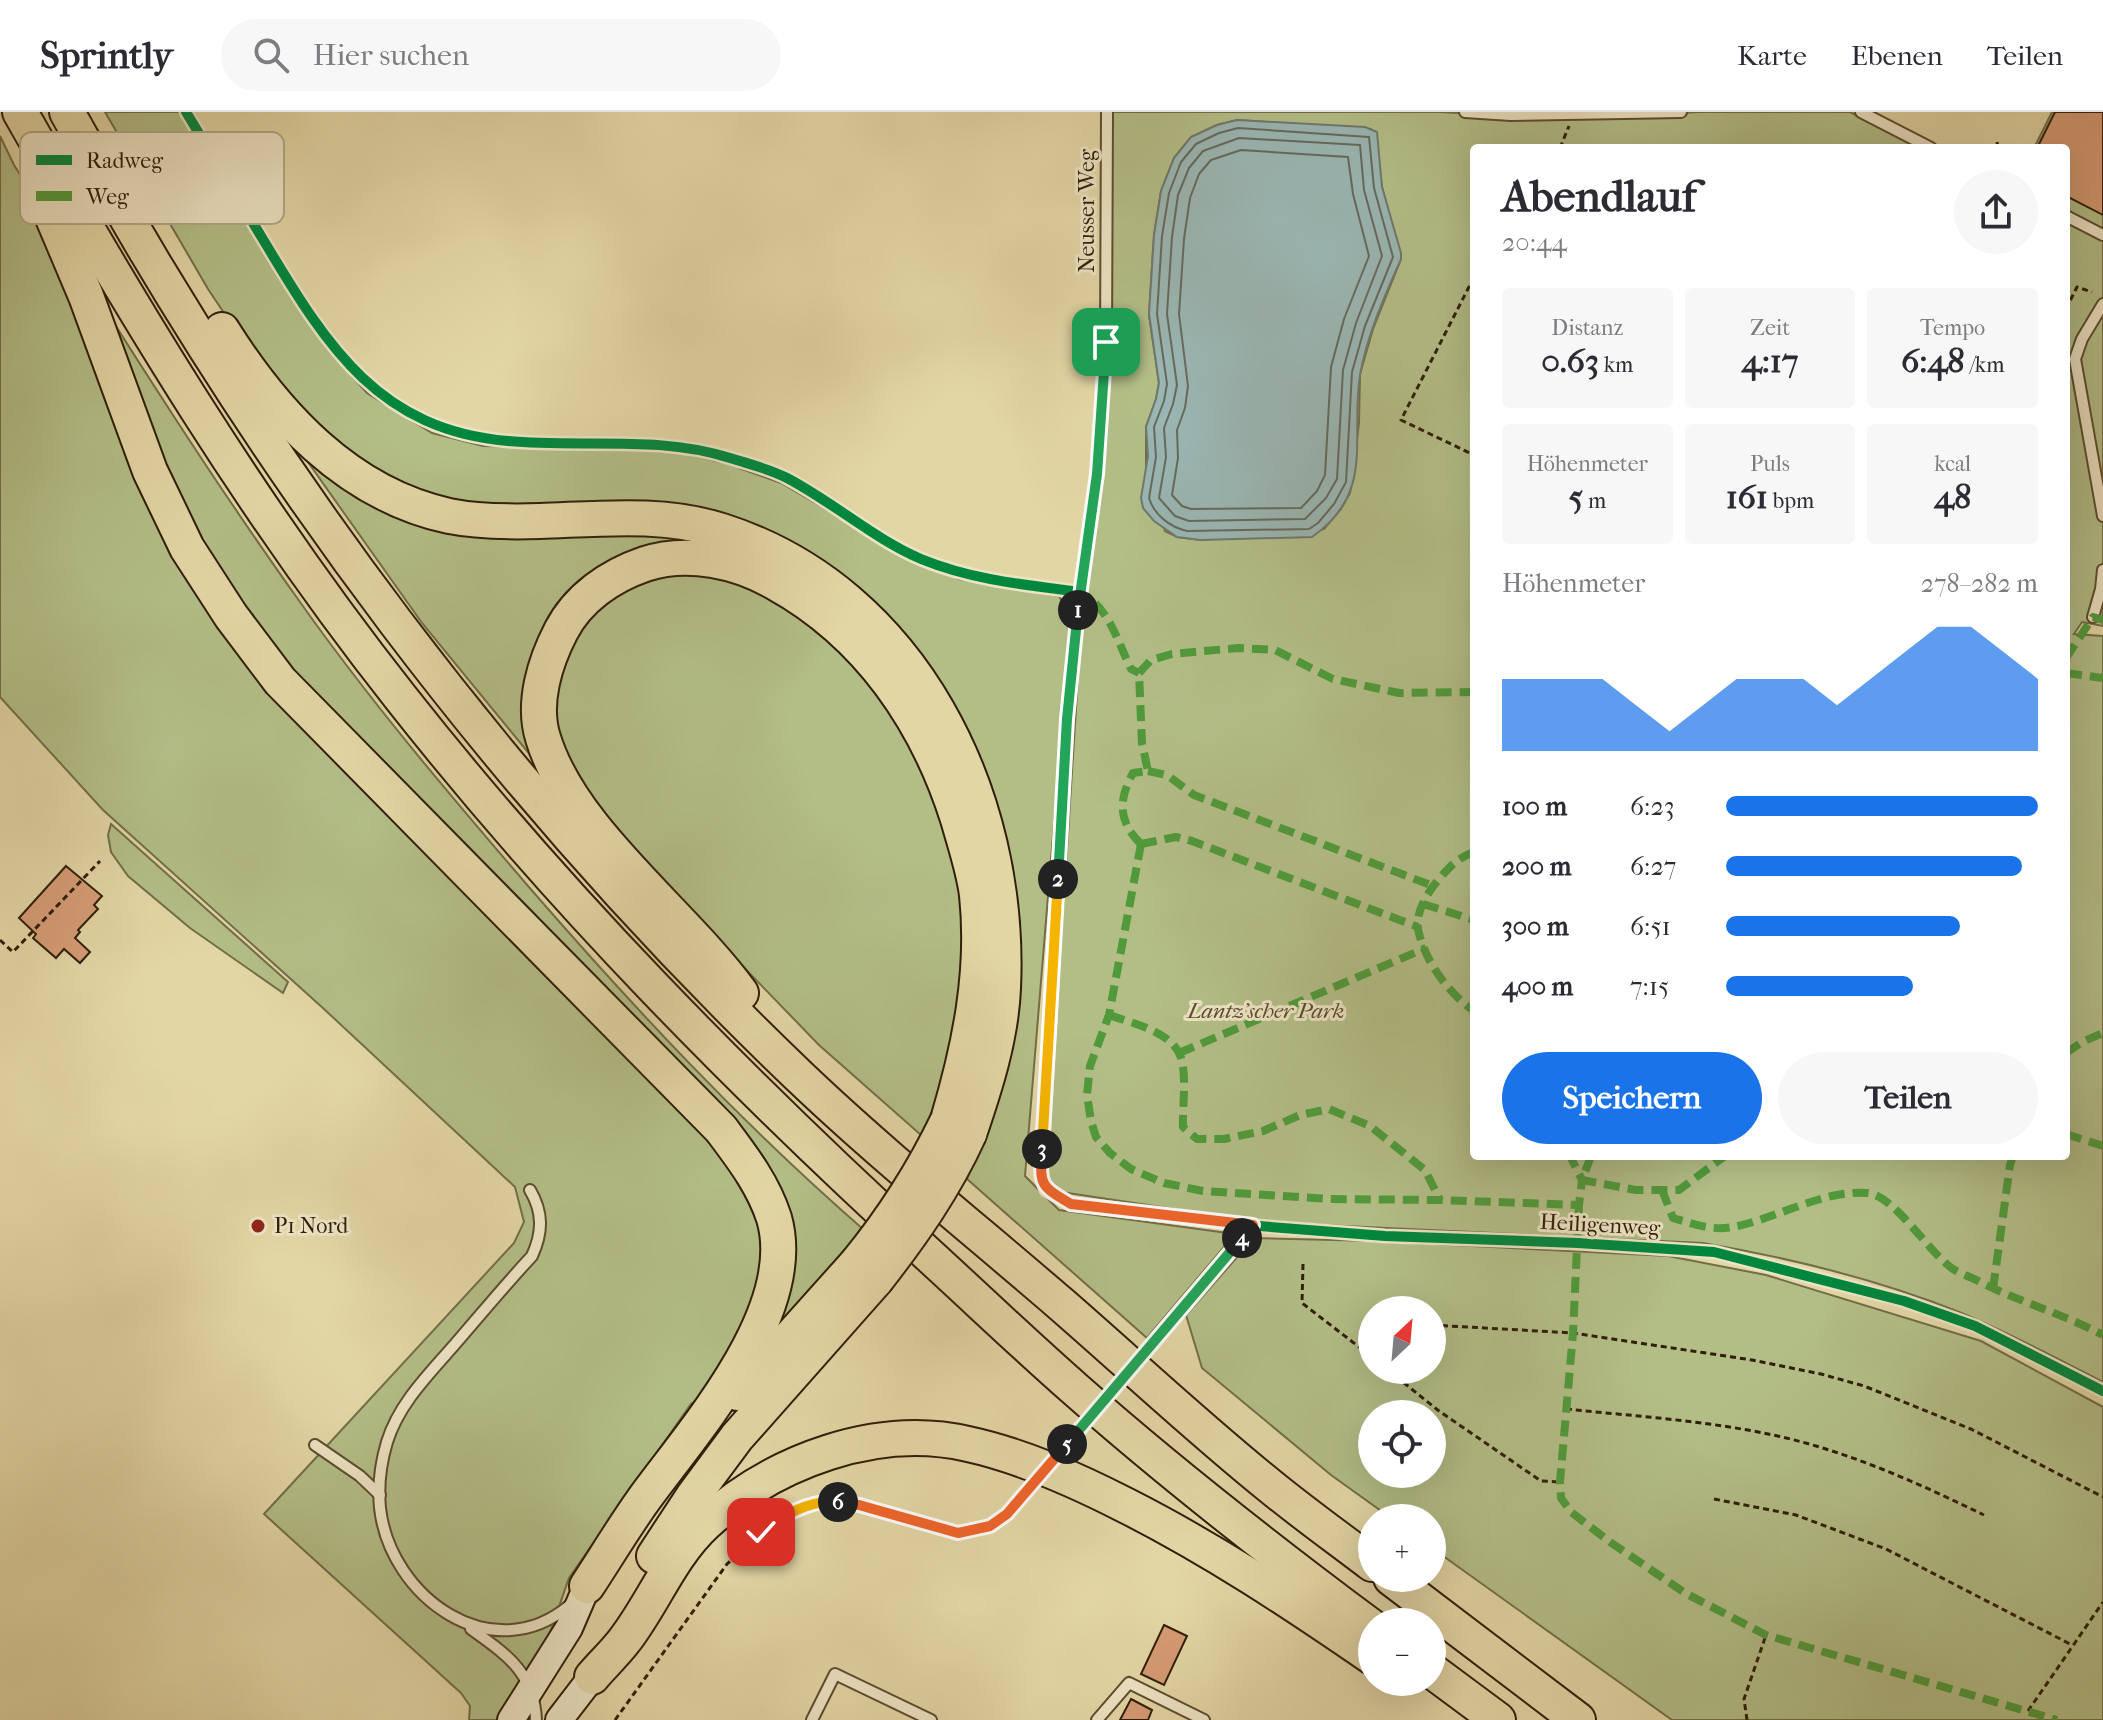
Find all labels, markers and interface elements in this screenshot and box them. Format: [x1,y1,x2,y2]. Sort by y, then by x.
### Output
search box [221,19,781,91]
text: Sprintly [40,33,173,78]
icon: search [249,33,293,77]
text: Hier suchen [313,38,469,73]
text: Karte [1737,39,1807,72]
text: Ebenen [1851,39,1943,72]
text: Teilen [1987,39,2063,72]
legend [20,132,284,224]
text: Radweg [86,148,163,174]
street label: Neusser Weg [1074,149,1100,273]
button: share [1954,170,2038,254]
text: Abendlauf [1502,171,1696,222]
text: Weg [85,184,129,210]
text: 20:44 [1502,227,1567,258]
pin [1072,308,1140,376]
text: Distanz [1551,315,1623,341]
text: Zeit [1750,315,1790,341]
text: Tempo [1920,315,1985,341]
icon: arrive [1084,320,1128,364]
text: 0.63 [1541,341,1599,381]
text: 4:17 [1742,341,1798,381]
text: 6:48 [1901,341,1965,381]
text: km [1599,352,1633,378]
text: /km [1965,352,2004,378]
text: Höhenmeter [1527,451,1648,477]
text: Puls [1750,451,1790,477]
text: kcal [1934,451,1971,477]
text: 5 [1568,477,1583,517]
text: 161 [1726,477,1768,517]
text: 48 [1934,477,1971,517]
text: m [1583,488,1606,514]
text: bpm [1768,488,1814,514]
text: Höhenmeter [1502,568,1645,599]
text: 278–282 m [1921,568,2038,599]
pin: 1 [1058,590,1098,630]
text: 1 [1074,597,1082,623]
text: 100 m [1502,791,1567,822]
text: 6:23 [1630,791,1674,822]
text: 200 m [1502,851,1571,882]
text: 6:27 [1630,851,1676,882]
pin: 2 [1038,859,1078,899]
text: 2 [1052,866,1064,892]
text: 300 m [1502,911,1569,942]
text: 6:51 [1630,911,1671,942]
text: 400 m [1502,971,1573,1002]
text: 7:15 [1630,971,1669,1002]
park label: Lantz'scher Park [1186,998,1344,1024]
button: Speichern [1502,1052,1762,1144]
button: Teilen [1778,1052,2038,1144]
pin: 3 [1022,1129,1062,1169]
text: 3 [1037,1136,1047,1162]
street label: Heiligenweg [1539,1209,1661,1241]
place label: P1 Nord [274,1213,349,1239]
marker: P1 Nord [249,1217,267,1235]
pin: 4 [1222,1218,1262,1258]
text: 4 [1236,1225,1249,1251]
north arrow [1358,1296,1446,1384]
map controls [1358,1296,1446,1696]
button: locate [1358,1400,1446,1488]
pin: 5 [1047,1424,1087,1464]
text: 5 [1062,1431,1072,1457]
pin: 6 [818,1482,858,1522]
text: 6 [832,1489,844,1515]
pin [727,1498,795,1566]
button: + [1358,1504,1446,1592]
icon: check [739,1510,783,1554]
button: − [1358,1608,1446,1696]

